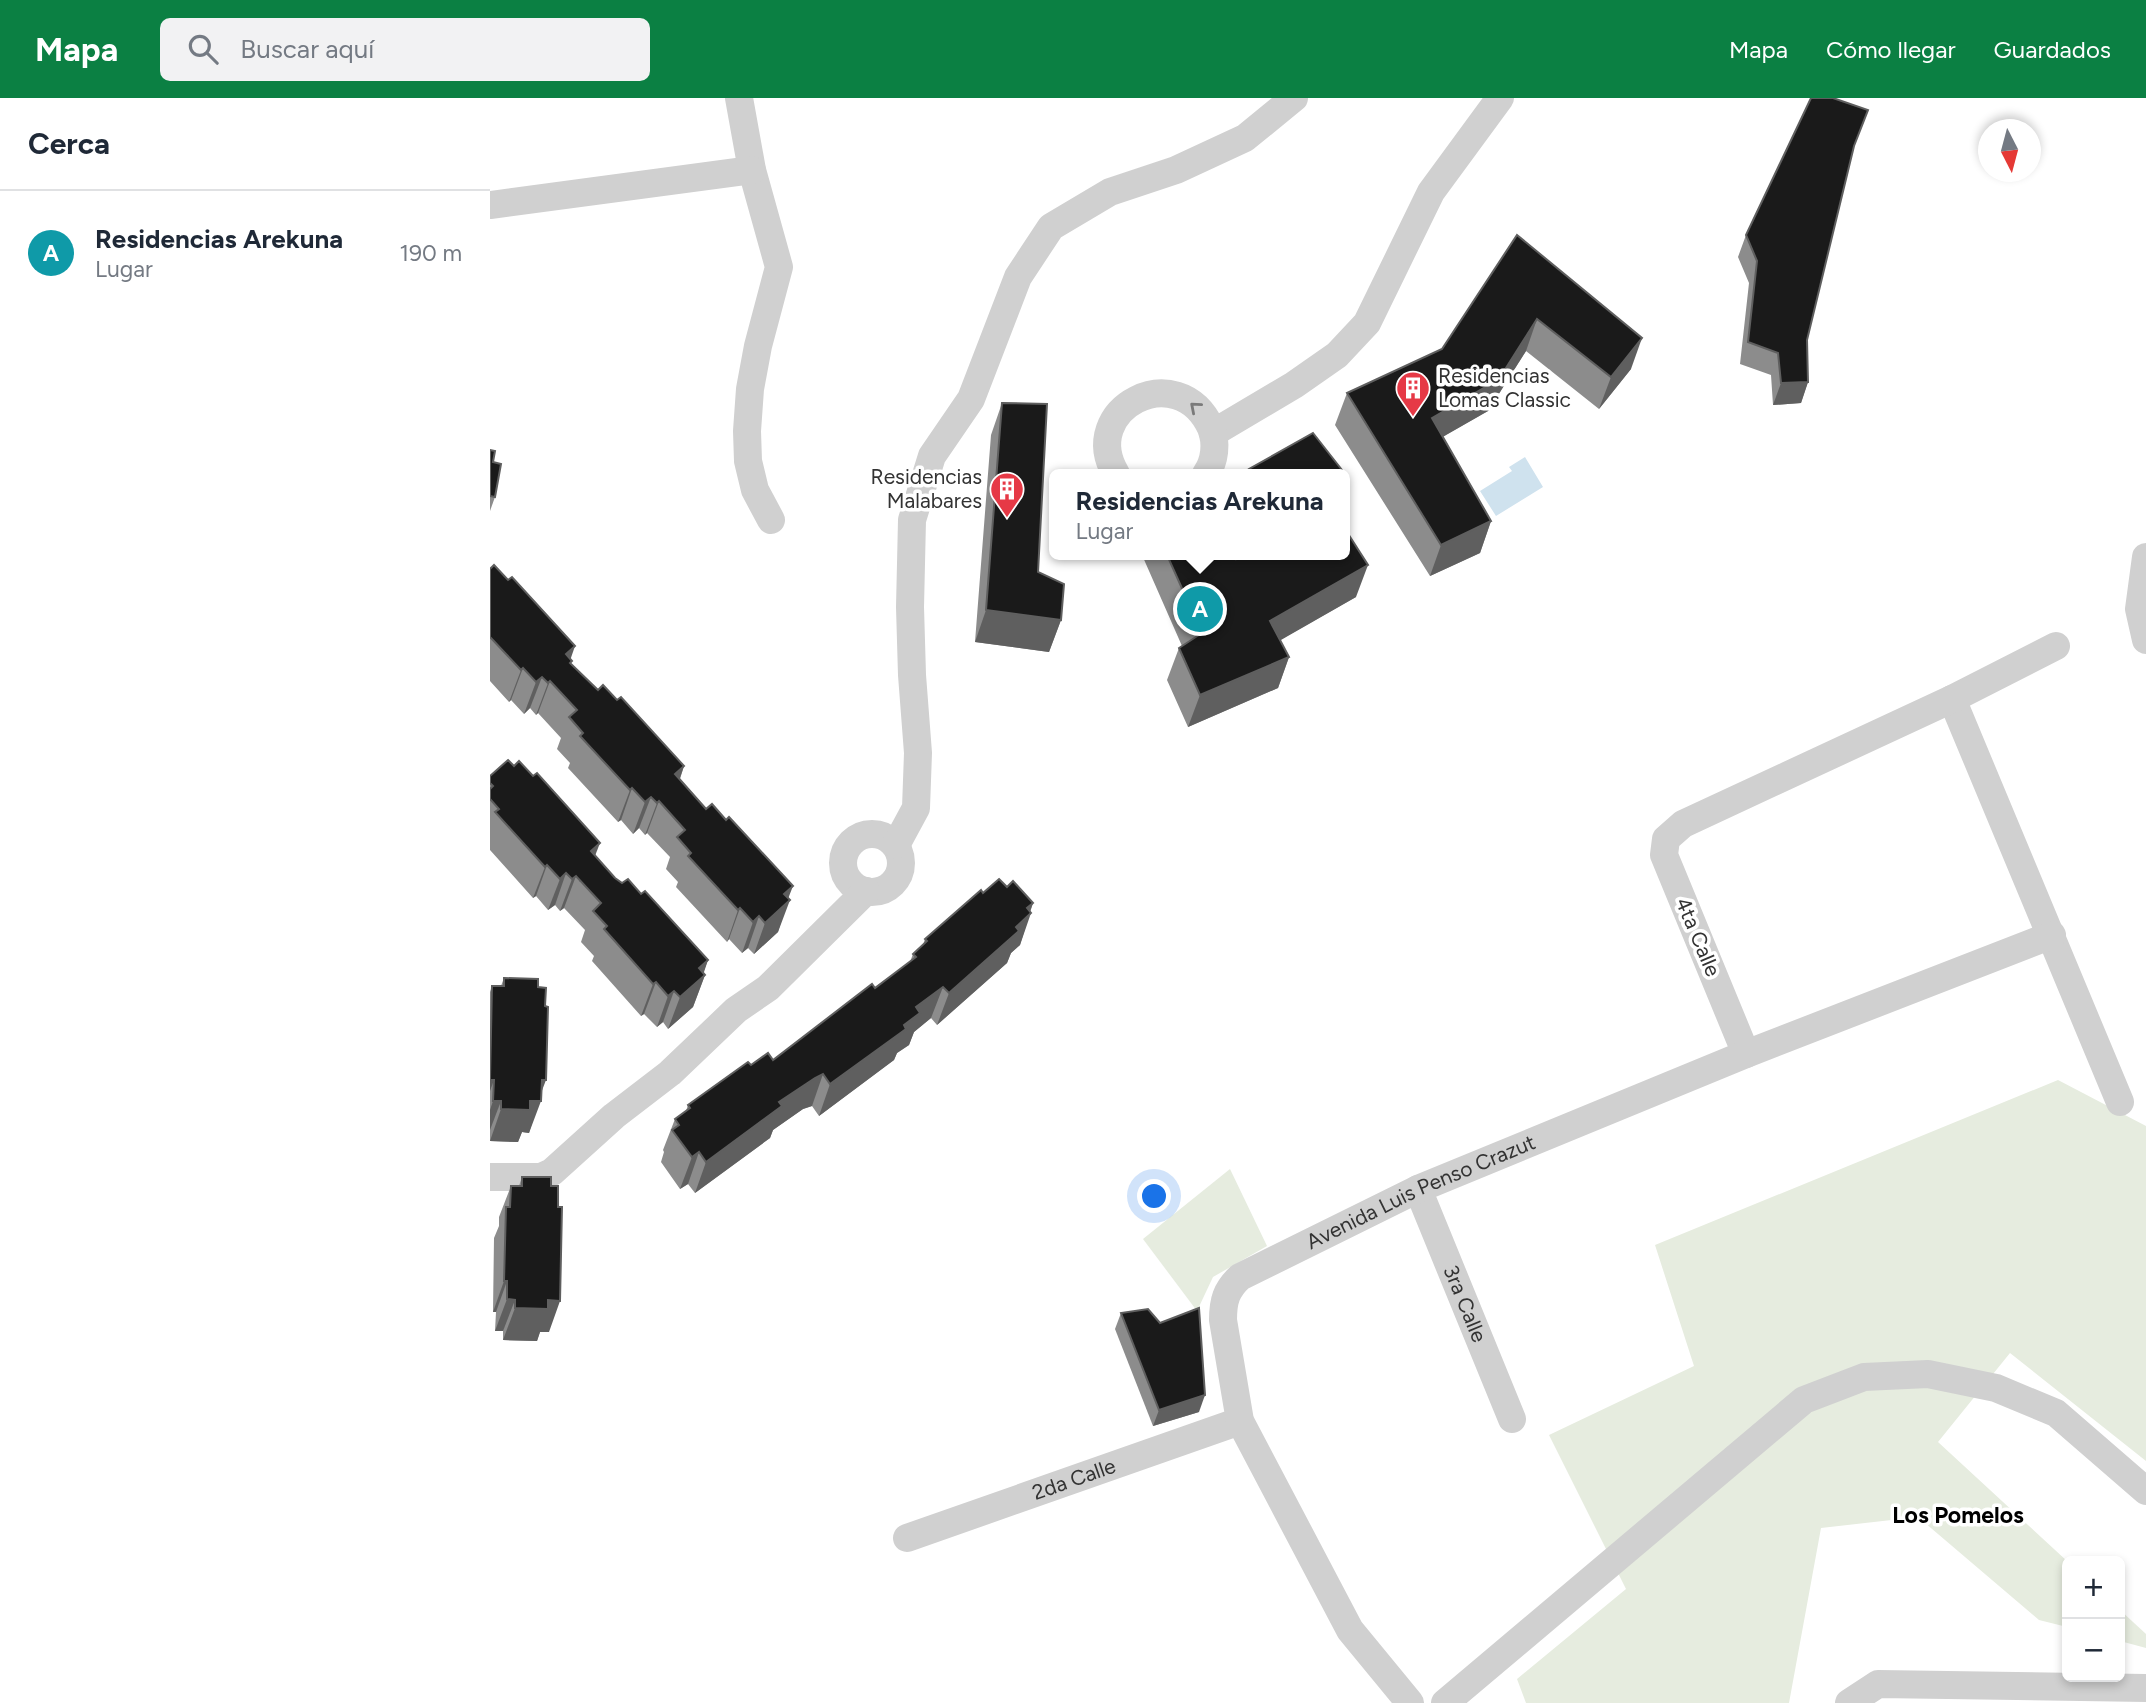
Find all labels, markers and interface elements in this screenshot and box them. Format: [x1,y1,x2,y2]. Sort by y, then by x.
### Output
search box [160,18,650,81]
text: Mapa [35,30,118,69]
icon: search [184,30,222,68]
text: Buscar aquí [240,33,374,65]
text: Mapa [1729,35,1788,64]
text: Cómo llegar [1826,35,1956,64]
text: Guardados [1994,35,2111,64]
north arrow [1978,119,2041,182]
text: Cerca [28,125,110,162]
text: Residencias Arekuna [95,223,343,255]
text: A [43,239,59,267]
text: 190 m [399,239,462,267]
text: Lugar [95,255,153,283]
place label: Residencias Lomas Classic [1438,363,1571,412]
building icon: Residencias Lomas Classic [1394,369,1432,418]
one-way arrow [1190,403,1203,415]
place label: Residencias Malabares [871,464,982,513]
popup [1049,469,1350,560]
building icon: Residencias Malabares [988,470,1026,519]
text: Residencias Arekuna [1075,485,1324,517]
text: Lugar [1075,517,1133,545]
pin: A [1177,583,1223,635]
street label: 4ta Calle [1671,894,1726,980]
street label: Avenida Luis Penso Crazut [1302,1129,1539,1254]
your location [1137,1179,1171,1213]
street label: 3ra Calle [1438,1261,1492,1346]
street label: 2da Calle [1029,1453,1119,1505]
district label: Los Pomelos [1892,1501,2024,1529]
map controls [2062,1556,2125,1682]
button: + [2062,1556,2125,1619]
button: − [2062,1619,2125,1682]

